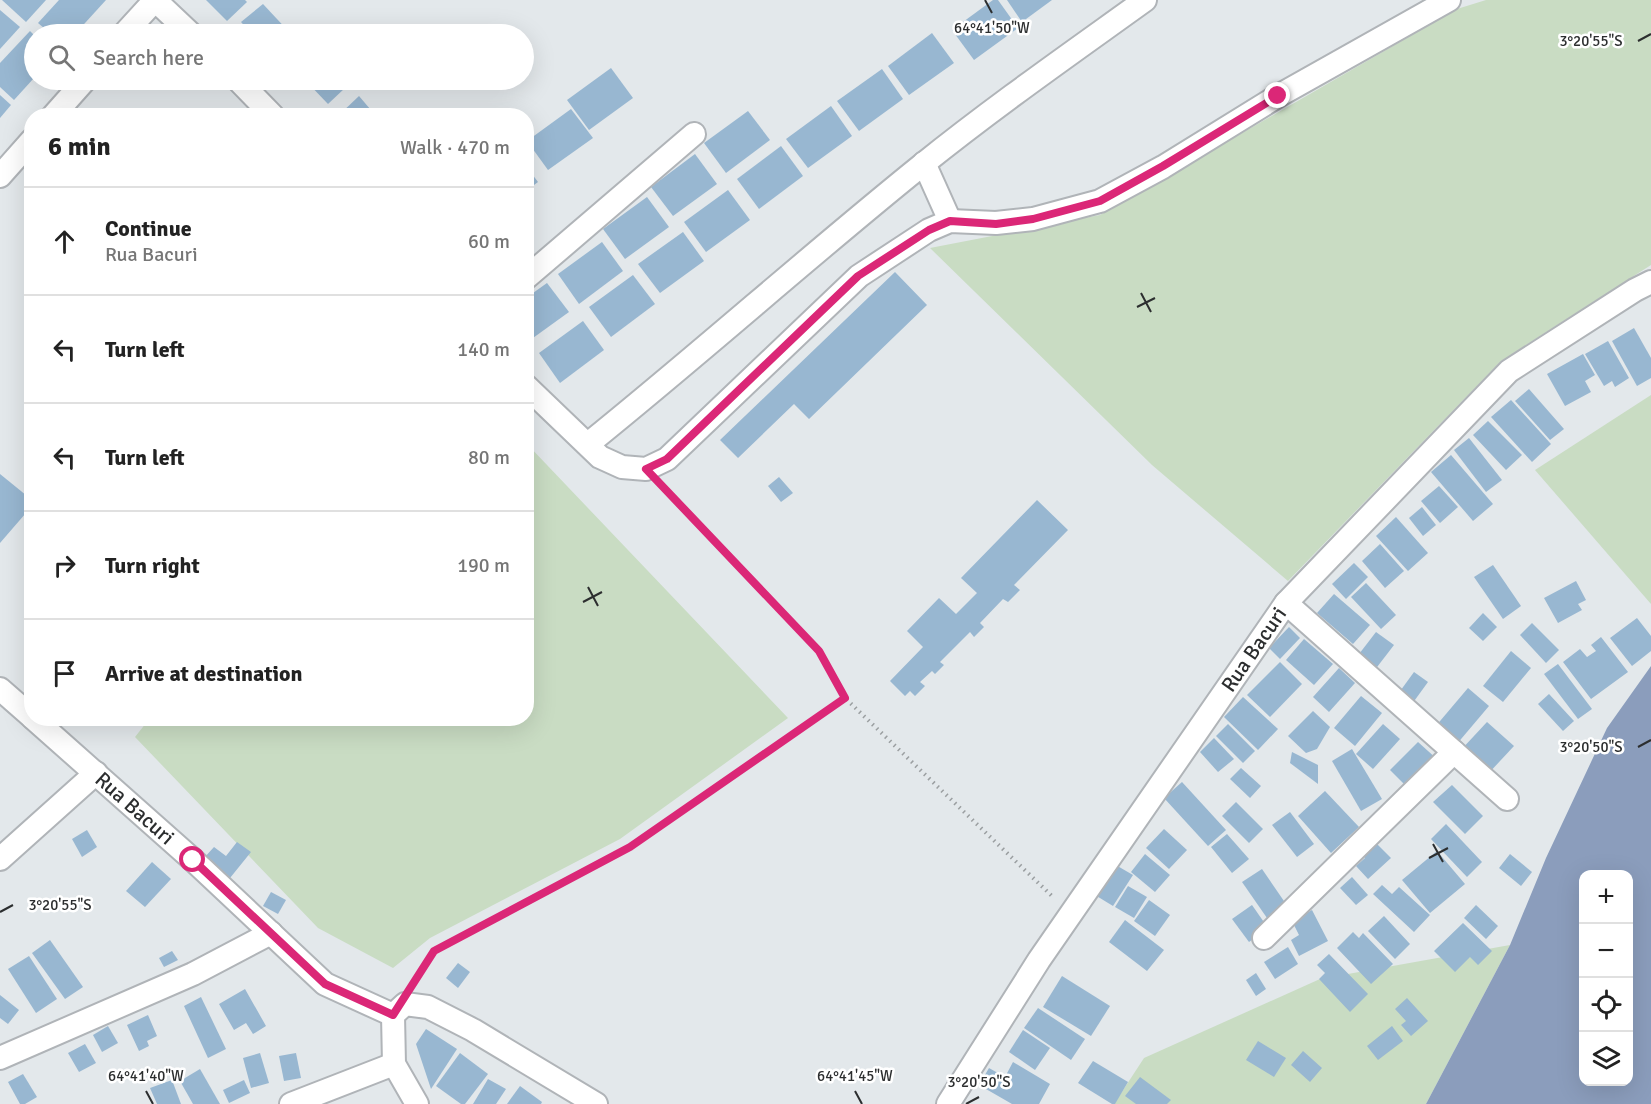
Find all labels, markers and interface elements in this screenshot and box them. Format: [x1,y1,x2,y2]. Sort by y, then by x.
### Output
text: 64°41'50"W [954,19,1030,37]
search box [24,24,534,90]
text: 3°20'55"S [1559,32,1623,50]
icon: search [45,41,78,74]
text: Search here [93,44,204,71]
route end [1264,82,1290,108]
text: 6 min [48,131,111,163]
text: Walk · 470 m [400,135,510,160]
text: Continue [105,215,192,242]
icon: ahead [48,225,81,258]
text: 60 m [468,229,510,254]
text: Rua Bacuri [105,242,198,267]
icon: left [48,333,81,366]
text: Turn left [105,336,185,363]
text: 140 m [457,337,510,362]
icon: left [48,441,81,474]
text: Turn left [105,444,185,471]
text: 80 m [468,445,510,470]
icon: right [48,549,81,582]
text: Turn right [105,552,200,579]
text: 190 m [457,553,510,578]
street label: Rua Bacuri [1215,602,1292,697]
icon: arrive [48,657,81,690]
text: Arrive at destination [105,660,302,687]
text: 3°20'50"S [1559,738,1623,756]
street label: Rua Bacuri [90,766,180,850]
route start [179,846,205,872]
map controls [1579,870,1633,1086]
button: + [1579,870,1633,924]
text: 3°20'55"S [28,896,92,914]
button: − [1579,924,1633,978]
button: locate [1579,978,1633,1032]
button: layers [1579,1032,1633,1086]
text: 64°41'40"W [108,1067,184,1085]
text: 64°41'45"W [817,1067,893,1085]
text: 3°20'50"S [947,1073,1011,1091]

